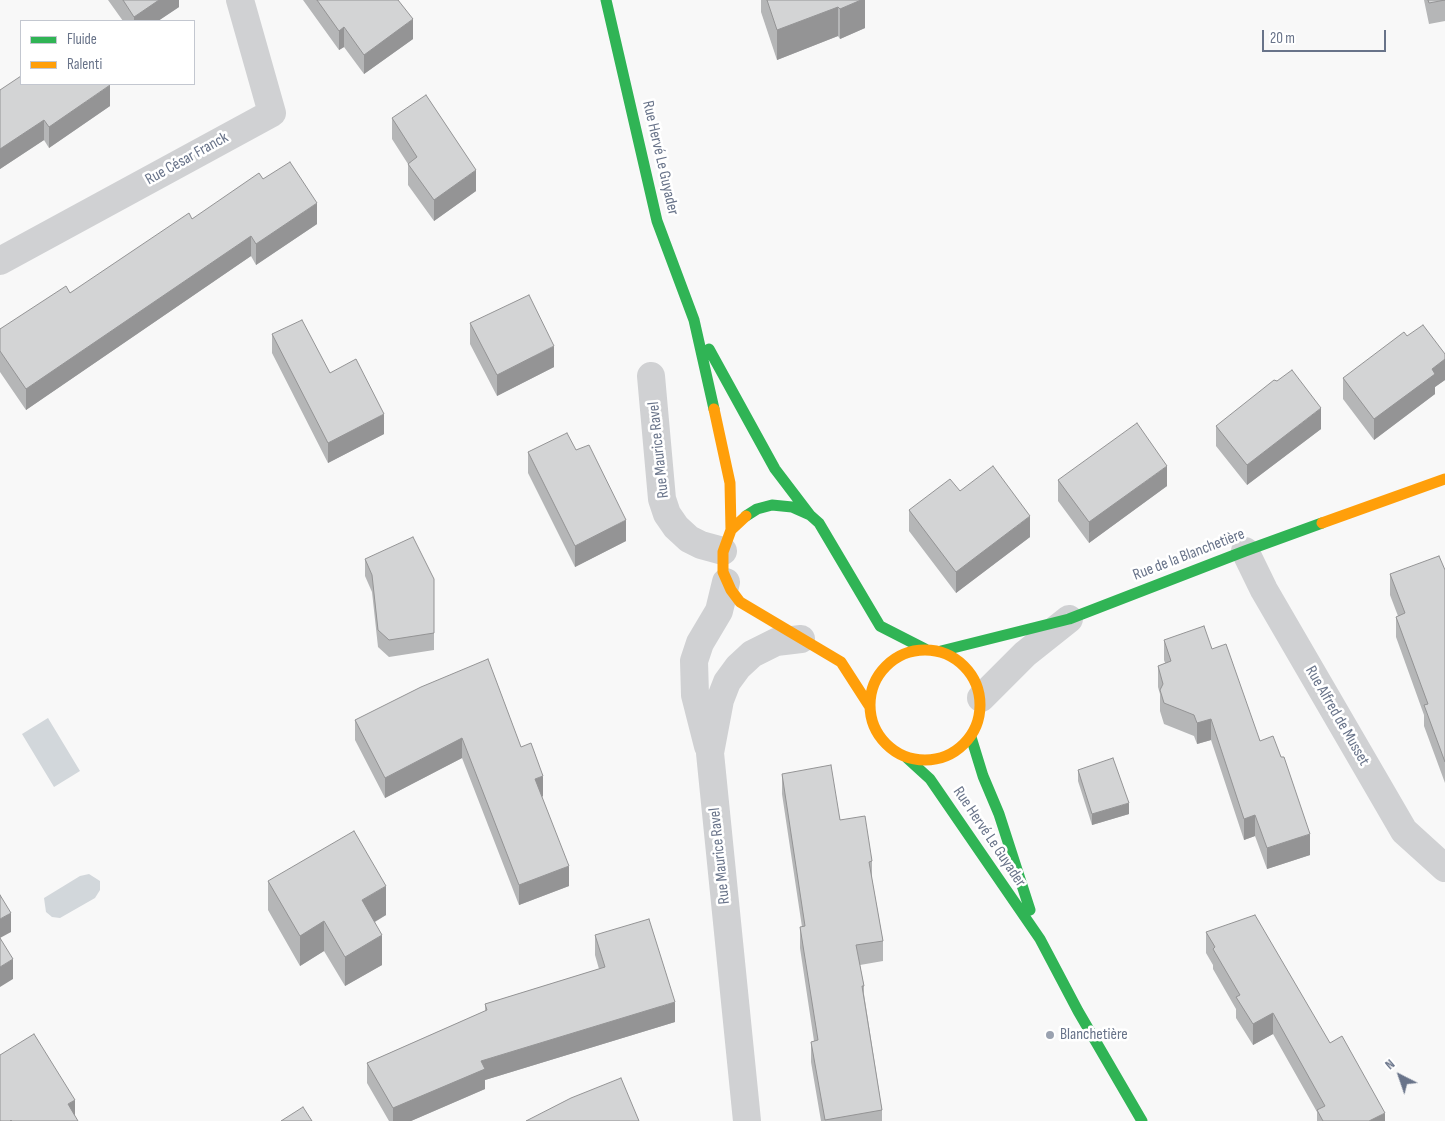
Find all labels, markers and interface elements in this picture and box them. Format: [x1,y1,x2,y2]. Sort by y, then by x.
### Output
legend [20,20,195,85]
scale bar [1265,20,1389,52]
text: 20 m [1270,29,1295,48]
text: Fluide [67,30,97,49]
text: Ralenti [67,55,102,74]
street label: Rue Hervé Le Guyader [638,99,682,217]
street label: Rue César Franck [142,128,232,190]
street label: Rue Maurice Ravel [644,401,674,499]
street label: Rue de la Blanchetière [1130,525,1248,585]
street label: Rue Alfred de Musset [1301,663,1373,769]
street label: Rue Hervé Le Guyader [948,783,1030,891]
street label: Rue Maurice Ravel [705,807,735,905]
place label: Blanchetière [1060,1025,1128,1045]
marker: Blanchetière [1044,1029,1056,1041]
north arrow [1375,1051,1425,1101]
text: N [1381,1055,1398,1073]

